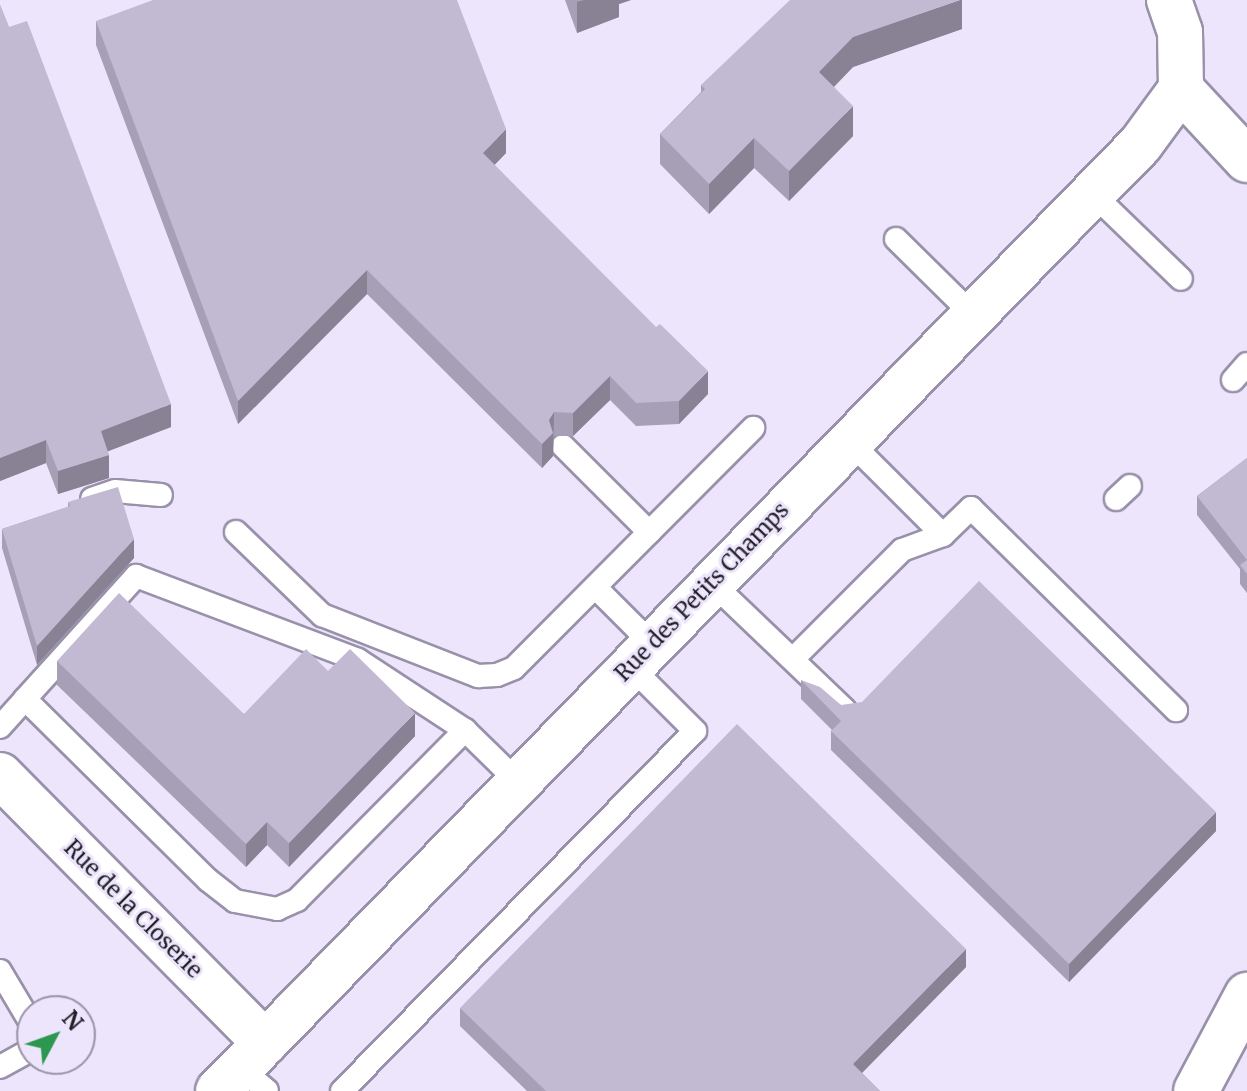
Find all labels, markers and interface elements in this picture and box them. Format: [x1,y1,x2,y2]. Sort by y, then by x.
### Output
street label: Rue des Petits Champs [610,497,794,687]
street label: Rue de la Closerie [59,835,207,983]
north arrow [16,995,96,1075]
text: N [56,1005,89,1036]

